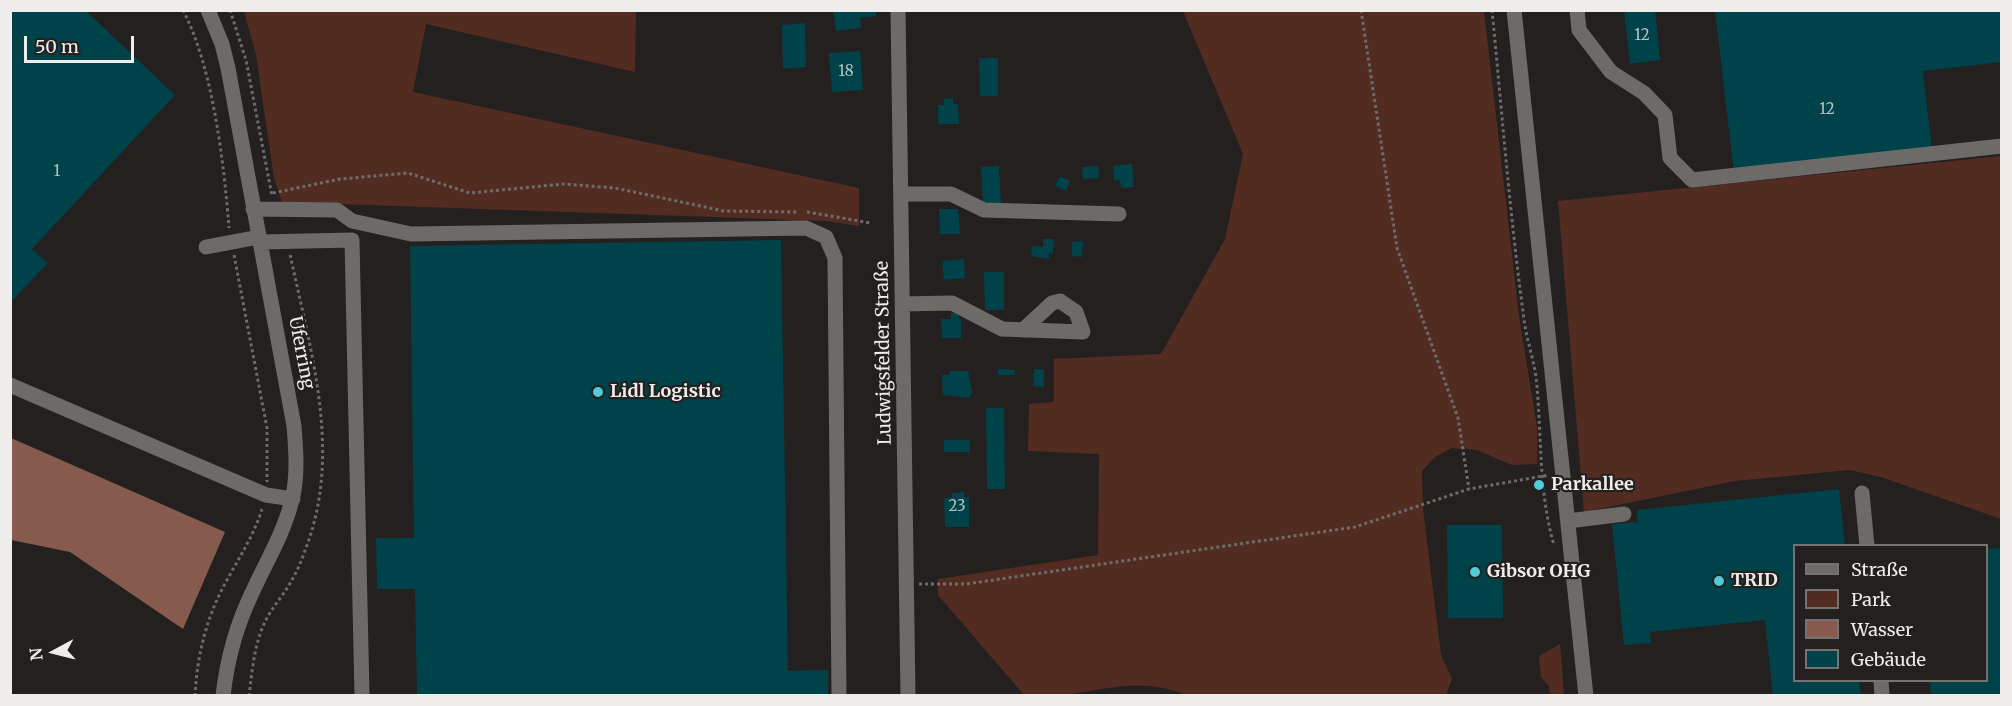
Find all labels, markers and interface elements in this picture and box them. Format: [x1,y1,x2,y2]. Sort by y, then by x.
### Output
scale bar [27,24,136,62]
house number: 12 [1634,27,1650,45]
text: 50 m [35,35,79,58]
house number: 18 [838,63,854,81]
house number: 12 [1819,101,1835,119]
house number: 1 [54,163,60,181]
street label: Ludwigsfelder Straße [872,261,896,445]
street label: Uferring [283,315,319,391]
place label: Lidl Logistic [610,381,721,403]
marker: Lidl Logistic [591,385,605,399]
place label: Parkallee [1551,474,1634,496]
marker: Parkallee [1532,478,1546,492]
house number: 23 [949,498,965,516]
legend [1793,544,1988,682]
text: Straße [1851,558,1908,581]
place label: Gibsor OHG [1487,561,1590,583]
marker: Gibsor OHG [1468,565,1482,579]
place label: TRID [1731,570,1778,592]
marker: TRID [1712,574,1726,588]
text: Park [1851,588,1891,611]
text: Wasser [1851,618,1913,641]
north arrow [24,622,84,682]
text: N [25,647,47,662]
text: Gebäude [1851,648,1926,671]

